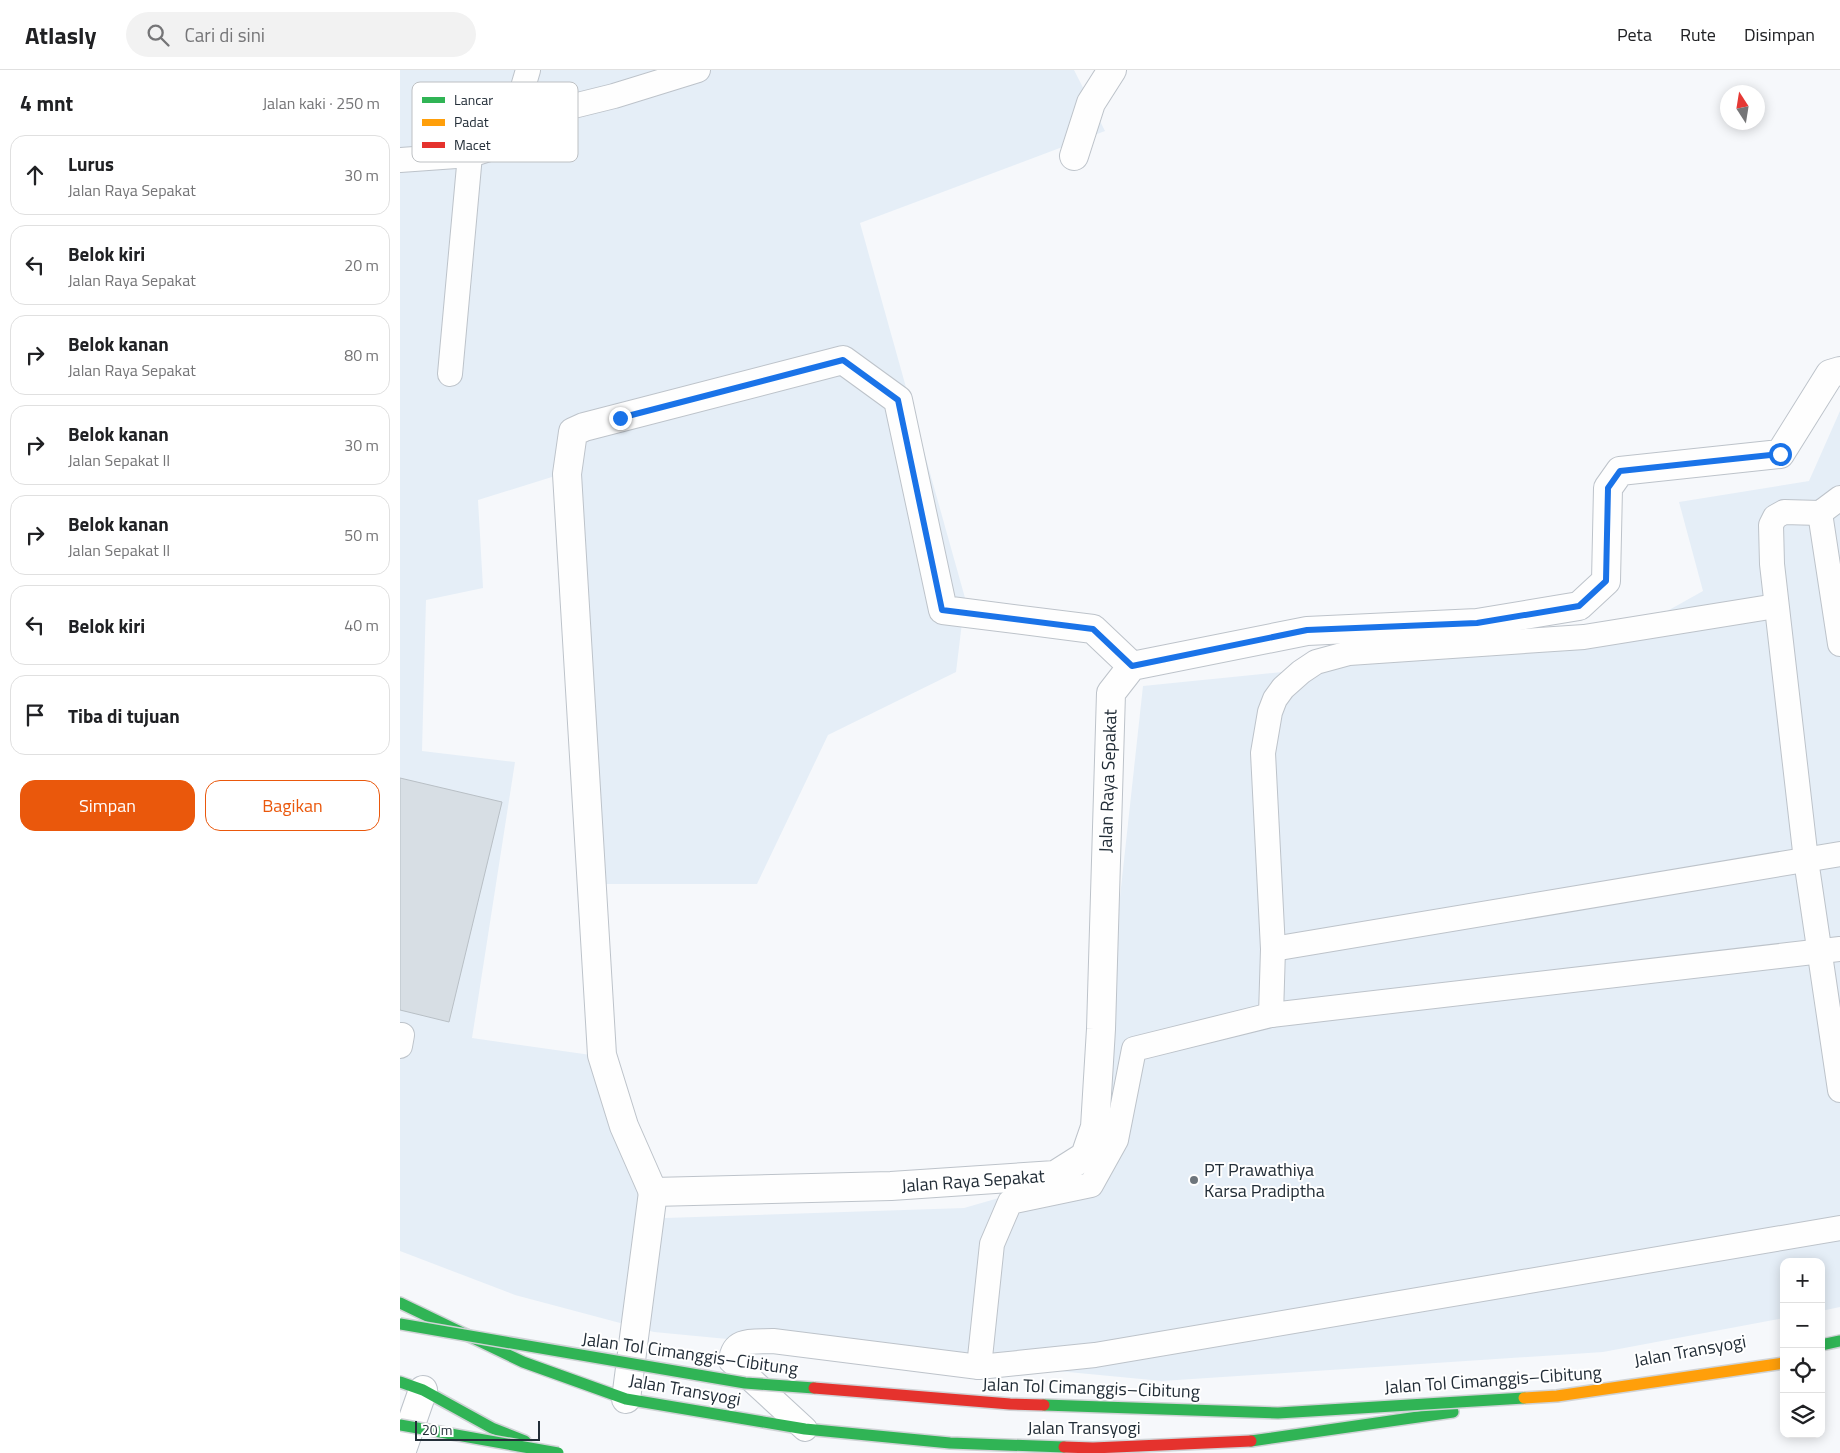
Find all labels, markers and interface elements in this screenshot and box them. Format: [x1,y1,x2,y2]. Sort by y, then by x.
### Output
search box [126,12,476,57]
text: Atlasly [25,17,96,53]
text: Cari di sini [184,20,265,49]
icon: search [144,21,172,49]
text: Peta [1617,21,1652,48]
text: Rute [1680,21,1716,48]
text: Disimpan [1744,21,1815,48]
legend [412,82,578,162]
north arrow [1720,85,1765,130]
text: 4 mnt [20,87,73,119]
text: Lancar [454,89,493,110]
text: Jalan kaki · 250 m [262,91,380,115]
text: Padat [454,111,489,132]
text: Macet [454,134,491,155]
text: Lurus [68,149,114,178]
icon: ahead [21,161,49,189]
text: 30 m [344,163,379,187]
text: Jalan Raya Sepakat [68,178,196,202]
text: Belok kiri [68,239,145,268]
icon: left [21,251,49,279]
text: 20 m [344,253,379,277]
text: Jalan Raya Sepakat [68,268,196,292]
text: Belok kanan [68,329,169,358]
icon: right [21,341,49,369]
text: 80 m [344,343,379,367]
text: Jalan Raya Sepakat [68,358,196,382]
route end [609,407,632,430]
text: Belok kanan [68,419,169,448]
icon: right [21,431,49,459]
text: 30 m [344,433,379,457]
route start [1769,443,1792,466]
text: Jalan Sepakat II [68,448,170,472]
text: Belok kanan [68,509,169,538]
icon: right [21,521,49,549]
text: 50 m [344,523,379,547]
text: Jalan Sepakat II [68,538,170,562]
icon: left [21,611,49,639]
text: Belok kiri [68,611,145,640]
text: 40 m [344,613,379,637]
icon: arrive [21,701,49,729]
text: Tiba di tujuan [68,701,180,730]
street label: Jalan Raya Sepakat [1091,708,1124,853]
button: Simpan [20,780,195,831]
button: Bagikan [205,780,380,831]
place label: PT Prawathiya Karsa Pradiptha [1204,1156,1325,1204]
street label: Jalan Raya Sepakat [900,1162,1046,1199]
marker: PT Prawathiya Karsa Pradiptha [1188,1174,1200,1186]
map controls [1780,1258,1825,1438]
button: + [1780,1258,1825,1303]
button: − [1780,1303,1825,1348]
street label: Jalan Tol Cimanggis–Cibitung [580,1325,800,1382]
street label: Jalan Transyogi [1632,1327,1748,1374]
button: locate [1780,1348,1825,1393]
street label: Jalan Tol Cimanggis–Cibitung [1383,1358,1603,1401]
street label: Jalan Transyogi [627,1366,743,1413]
street label: Jalan Tol Cimanggis–Cibitung [982,1370,1200,1405]
button: layers [1780,1393,1825,1438]
street label: Jalan Transyogi [1027,1414,1141,1441]
scale bar [415,1418,540,1441]
text: 20 m [422,1419,452,1440]

